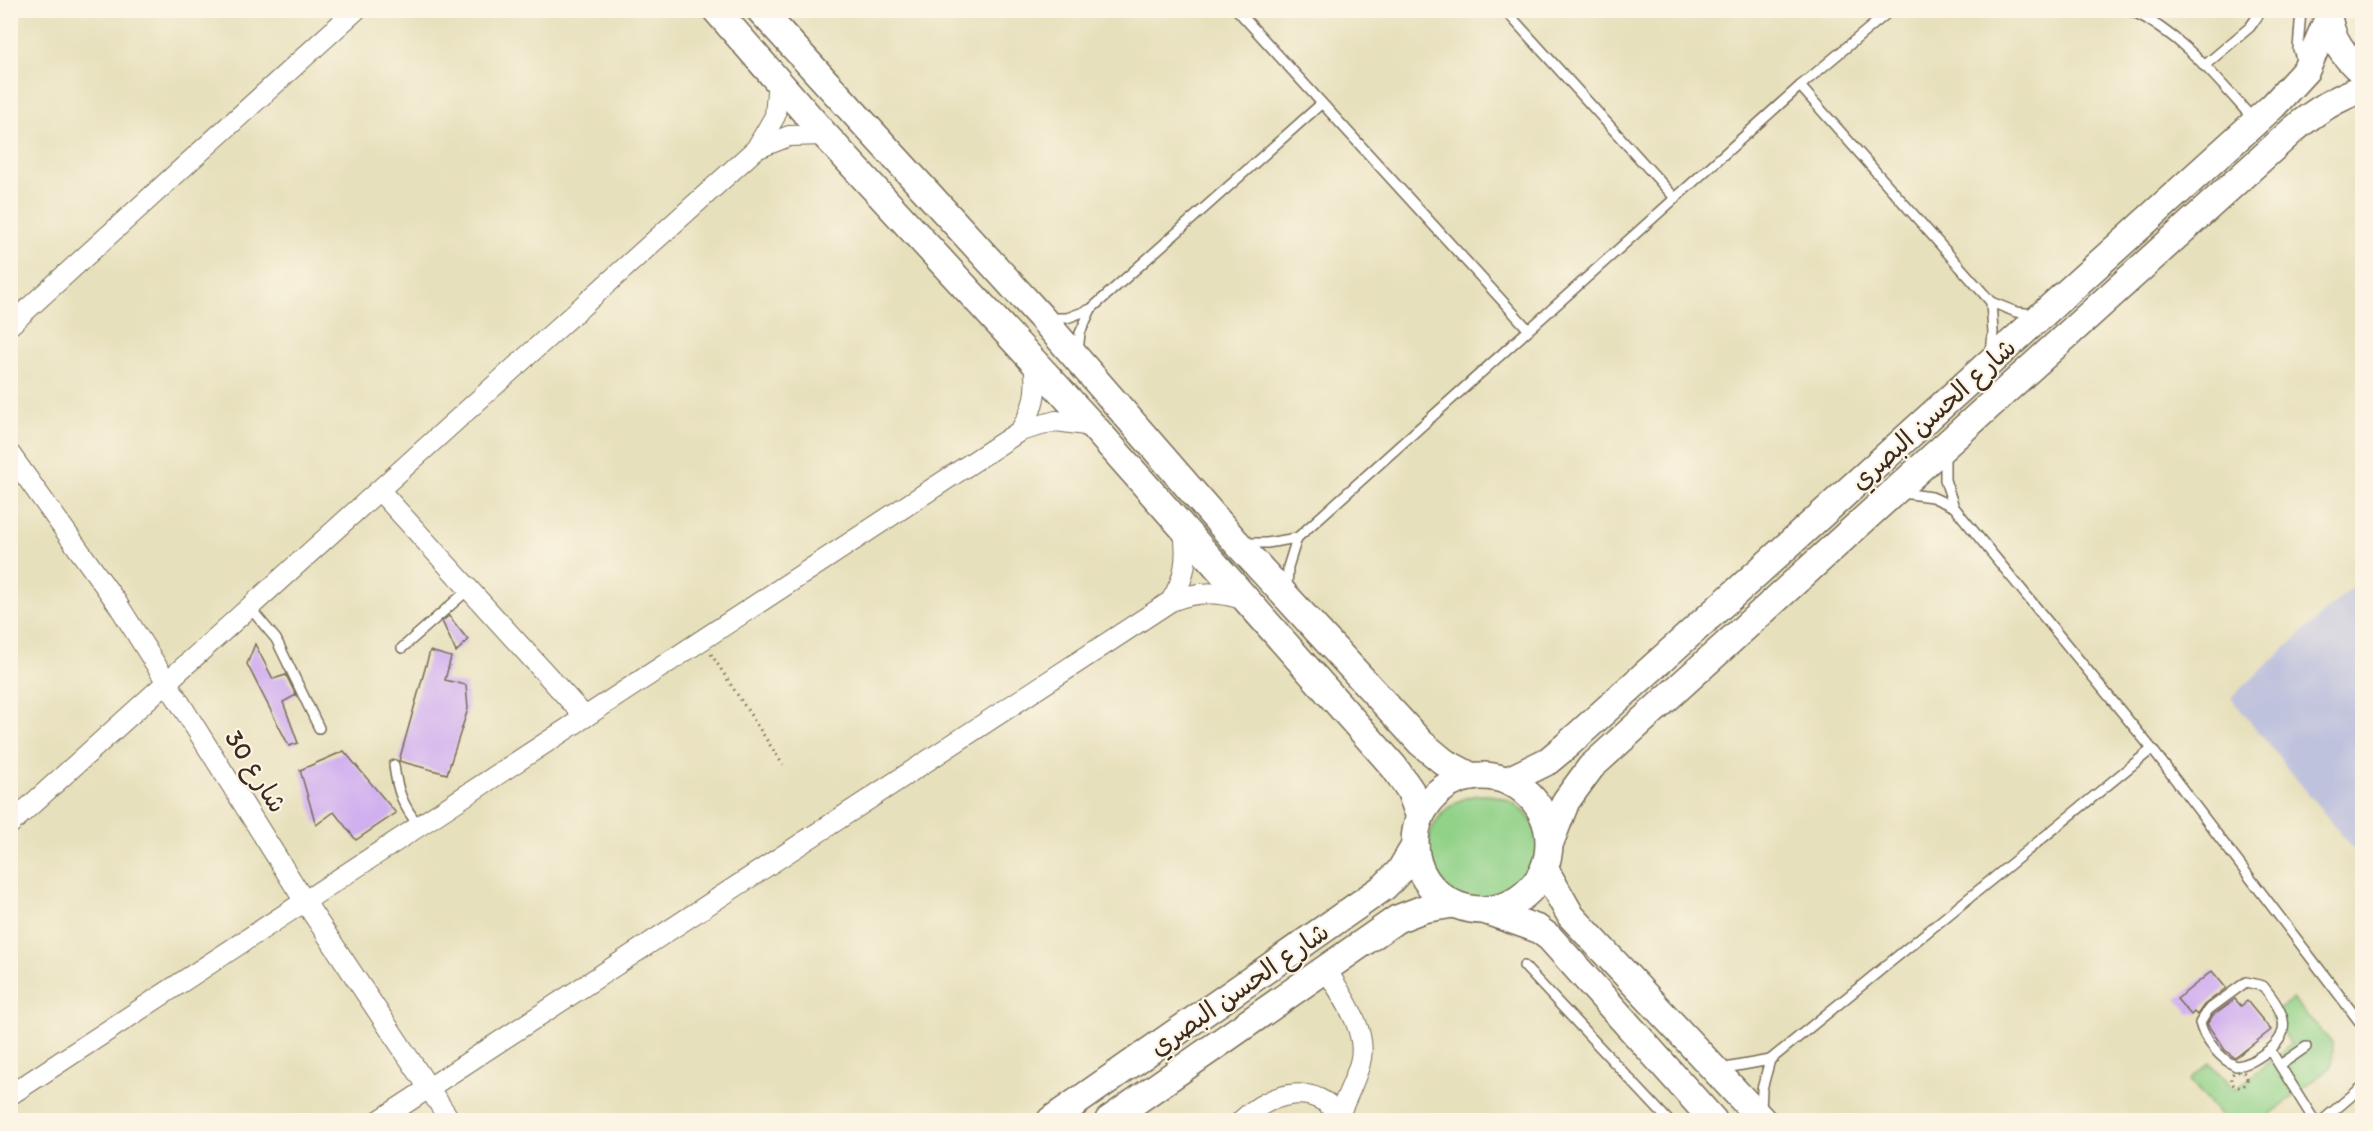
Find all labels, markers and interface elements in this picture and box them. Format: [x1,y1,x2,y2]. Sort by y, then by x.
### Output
street label: شارع الحسن البصري [1844,331,2024,499]
street label: شارع 30 [216,723,294,820]
street label: شارع الحسن البصري [1143,915,1337,1065]

